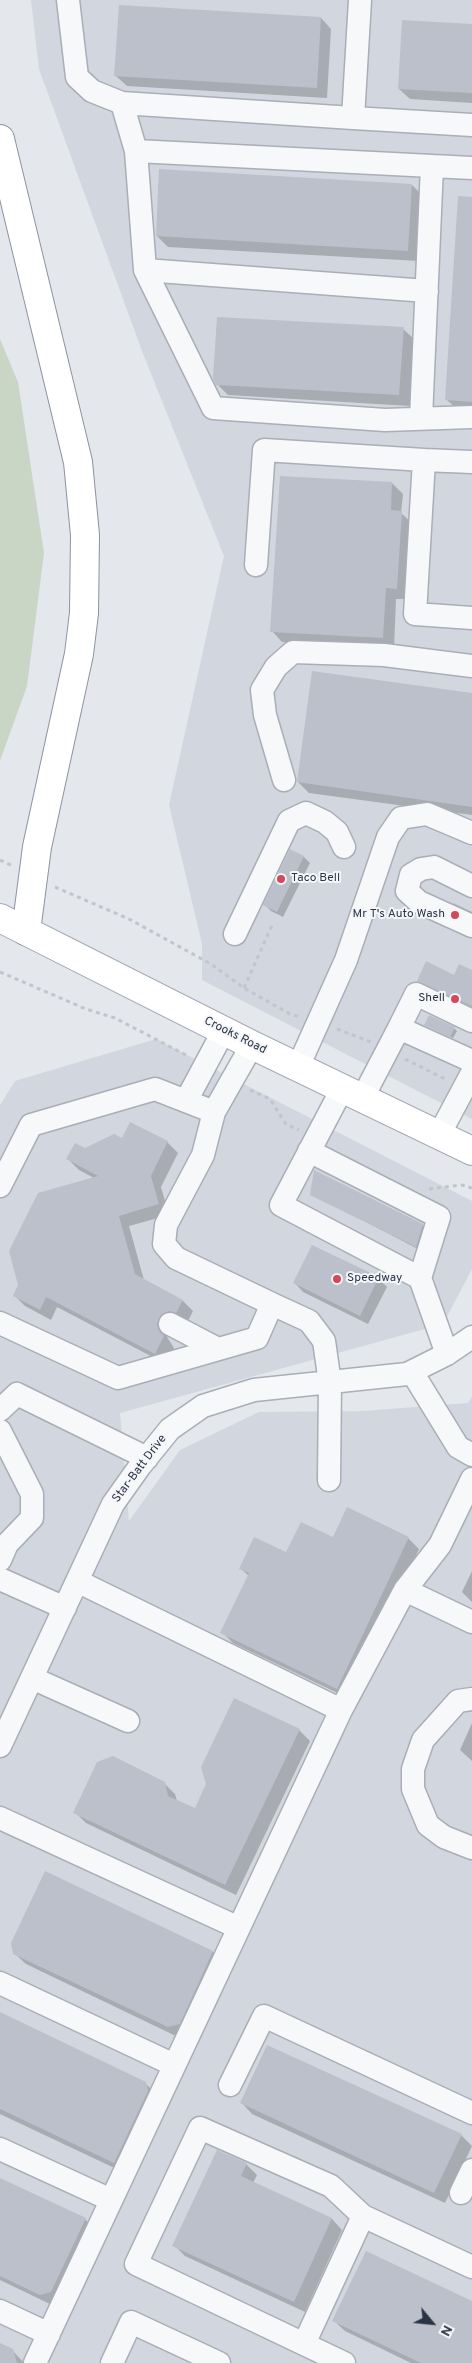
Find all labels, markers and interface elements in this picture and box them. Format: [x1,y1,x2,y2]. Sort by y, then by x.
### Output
place label: Taco Bell [291,872,340,886]
marker: Taco Bell [275,873,287,885]
place label: Mr T's Auto Wash [353,908,445,922]
marker: Mr T's Auto Wash [449,909,461,921]
place label: Shell [418,992,445,1006]
marker: Shell [449,993,461,1005]
street label: Crooks Road [201,1014,269,1058]
place label: Speedway [347,1272,402,1286]
marker: Speedway [331,1273,343,1285]
street label: Star-Batt Drive [110,1432,170,1506]
north arrow [407,2298,457,2348]
text: N [436,2322,456,2339]

